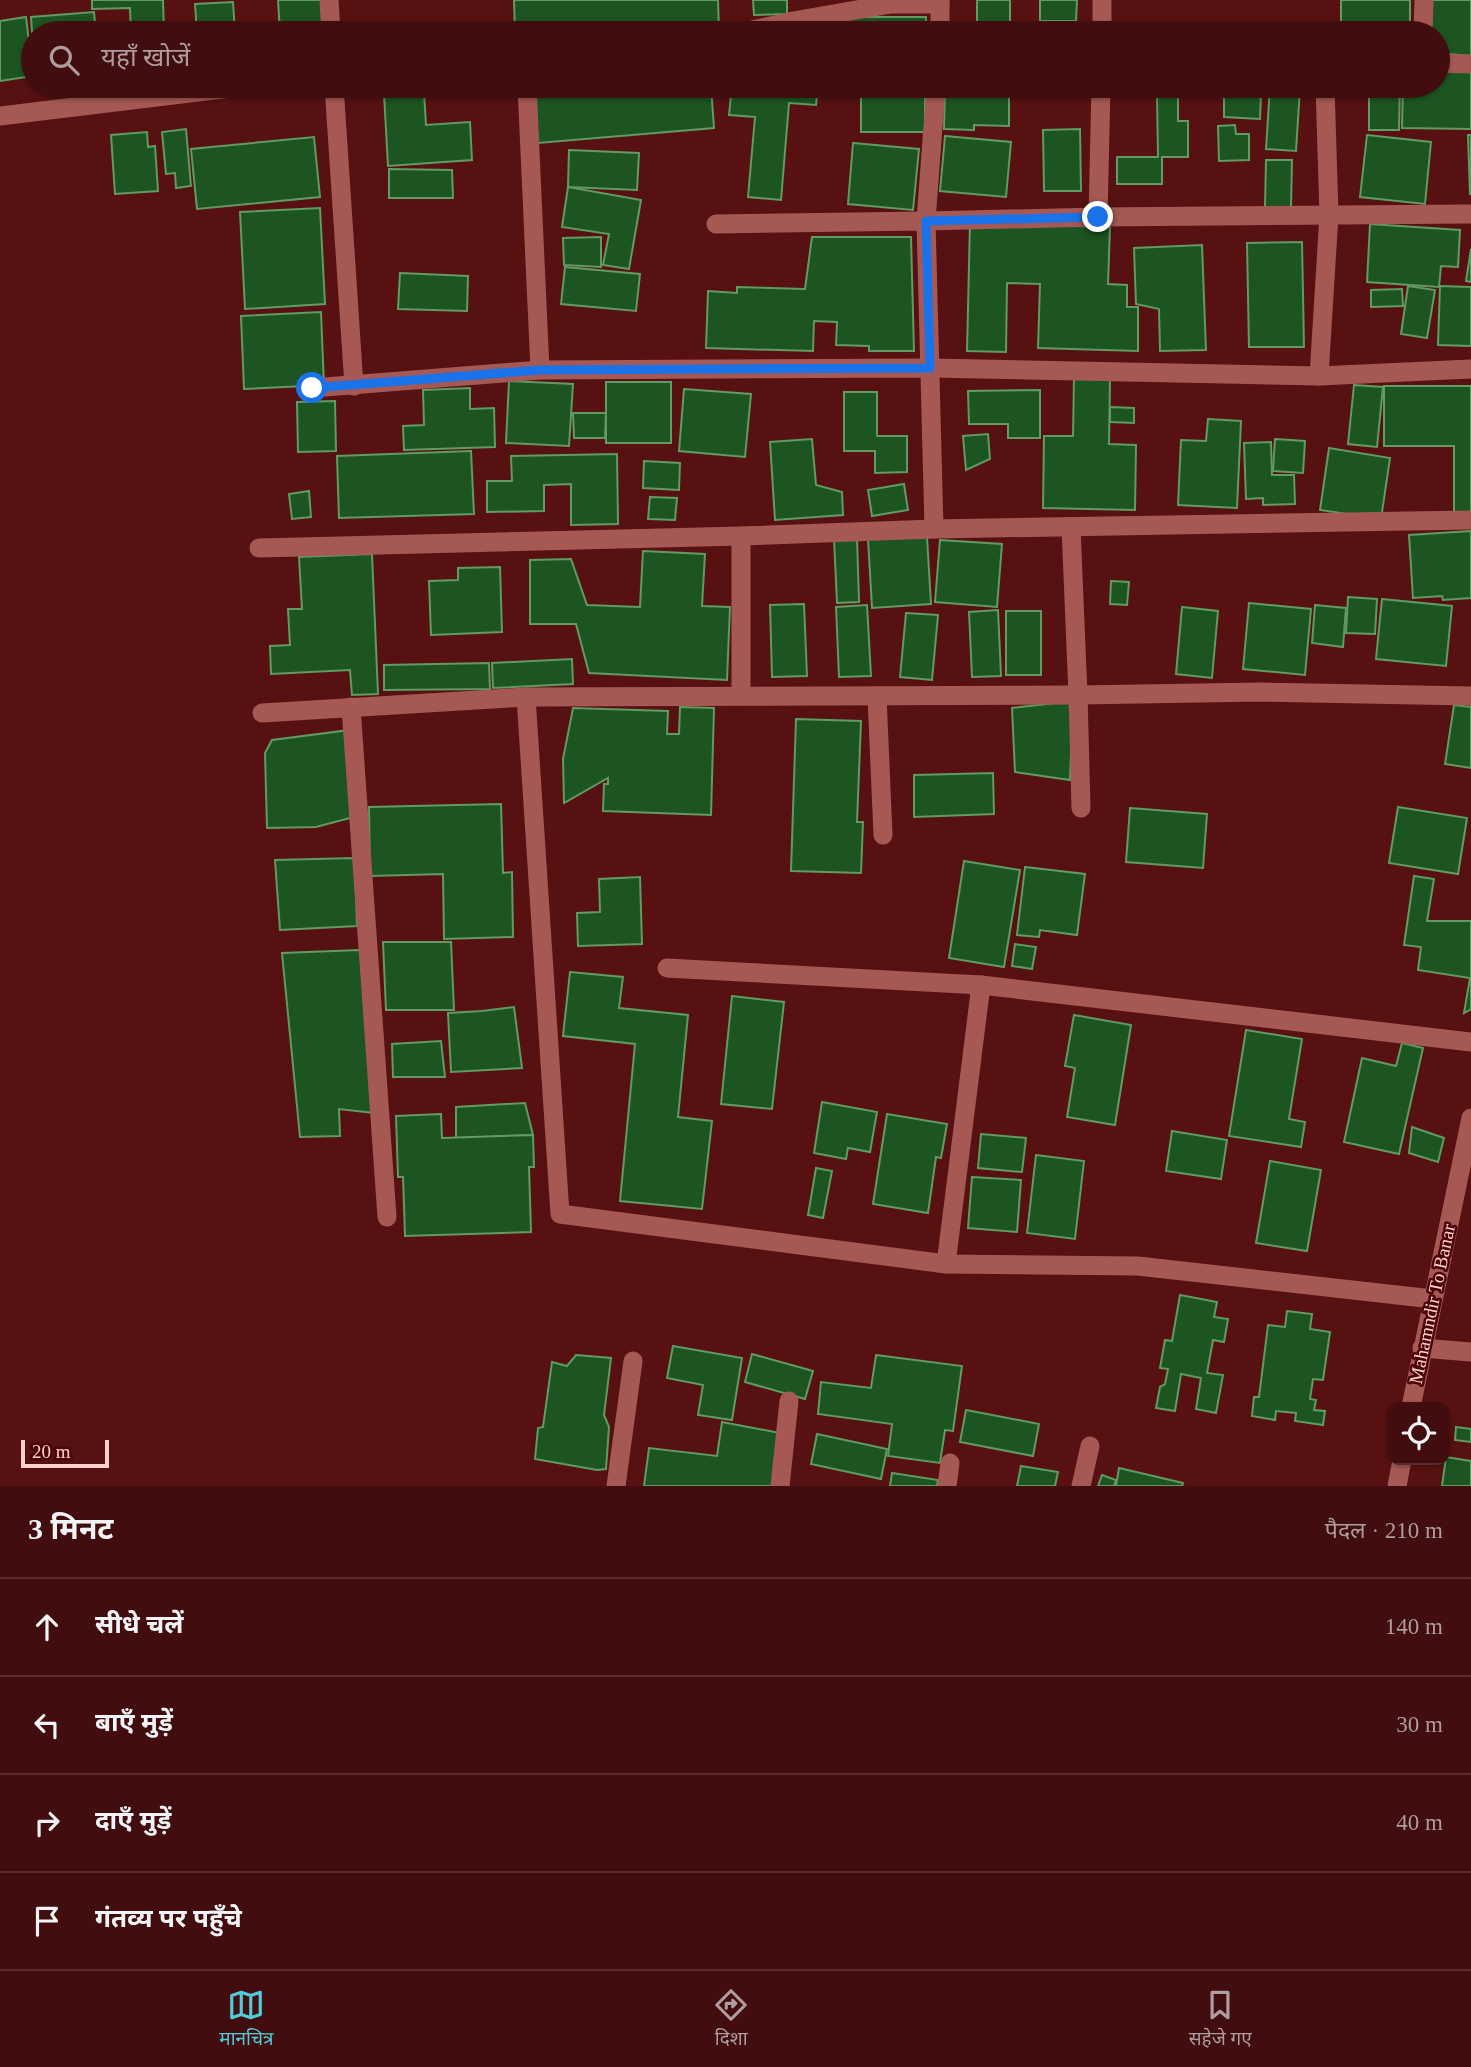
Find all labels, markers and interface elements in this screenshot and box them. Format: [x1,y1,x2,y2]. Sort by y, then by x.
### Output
search box [21,21,1450,98]
icon: search [45,41,83,79]
text: यहाँ खोजें [101,43,190,72]
route end [1082,201,1113,232]
route start [296,372,327,403]
street label: Mahamndir To Banar [1405,1221,1459,1386]
map controls [1387,1402,1450,1465]
button: locate [1387,1402,1450,1465]
scale bar [21,1437,108,1469]
text: 20 m [32,1441,71,1462]
text: 3 मिनट [28,1512,113,1545]
text: पैदल · 210 m [1325,1518,1443,1543]
icon: ahead [28,1608,66,1646]
text: सीधे चलें [95,1610,183,1639]
text: 140 m [1385,1614,1443,1639]
icon: left [28,1706,66,1744]
text: बाएँ मुड़ें [95,1708,173,1737]
text: 30 m [1396,1712,1443,1737]
icon: right [28,1804,66,1842]
text: दाएँ मुड़ें [95,1806,171,1835]
text: 40 m [1396,1810,1443,1835]
icon: arrive [28,1902,66,1940]
text: गंतव्य पर पहुँचे [95,1904,242,1933]
tab: मानचित्र [219,1986,274,2053]
tab: दिशा [712,1986,750,2053]
tab: सहेजे गए [1189,1986,1252,2053]

